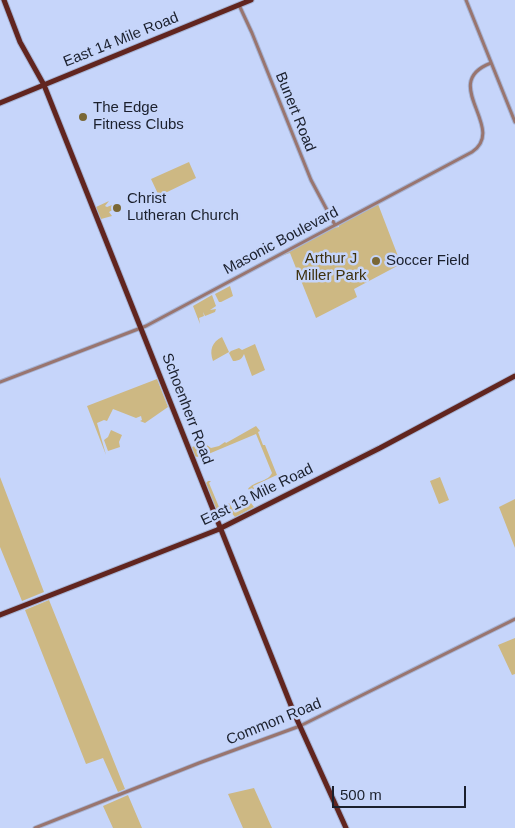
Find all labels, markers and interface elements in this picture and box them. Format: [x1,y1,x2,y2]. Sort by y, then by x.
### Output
street label: East 14 Mile Road [61,9,181,71]
street label: Bunert Road [271,70,319,154]
place label: The Edge Fitness Clubs [93,99,184,134]
marker: The Edge Fitness Clubs [77,111,89,123]
place label: Christ Lutheran Church [127,190,239,225]
marker: Christ Lutheran Church [111,202,123,214]
street label: Masonic Boulevard [220,203,342,279]
park label: Arthur J Miller Park [296,250,366,285]
place label: Soccer Field [386,252,469,270]
marker: Soccer Field [370,255,382,267]
street label: Schoenherr Road [158,351,216,467]
street label: East 13 Mile Road [198,460,316,530]
street label: Common Road [224,695,324,749]
scale bar [335,776,469,808]
text: 500 m [340,786,382,803]

